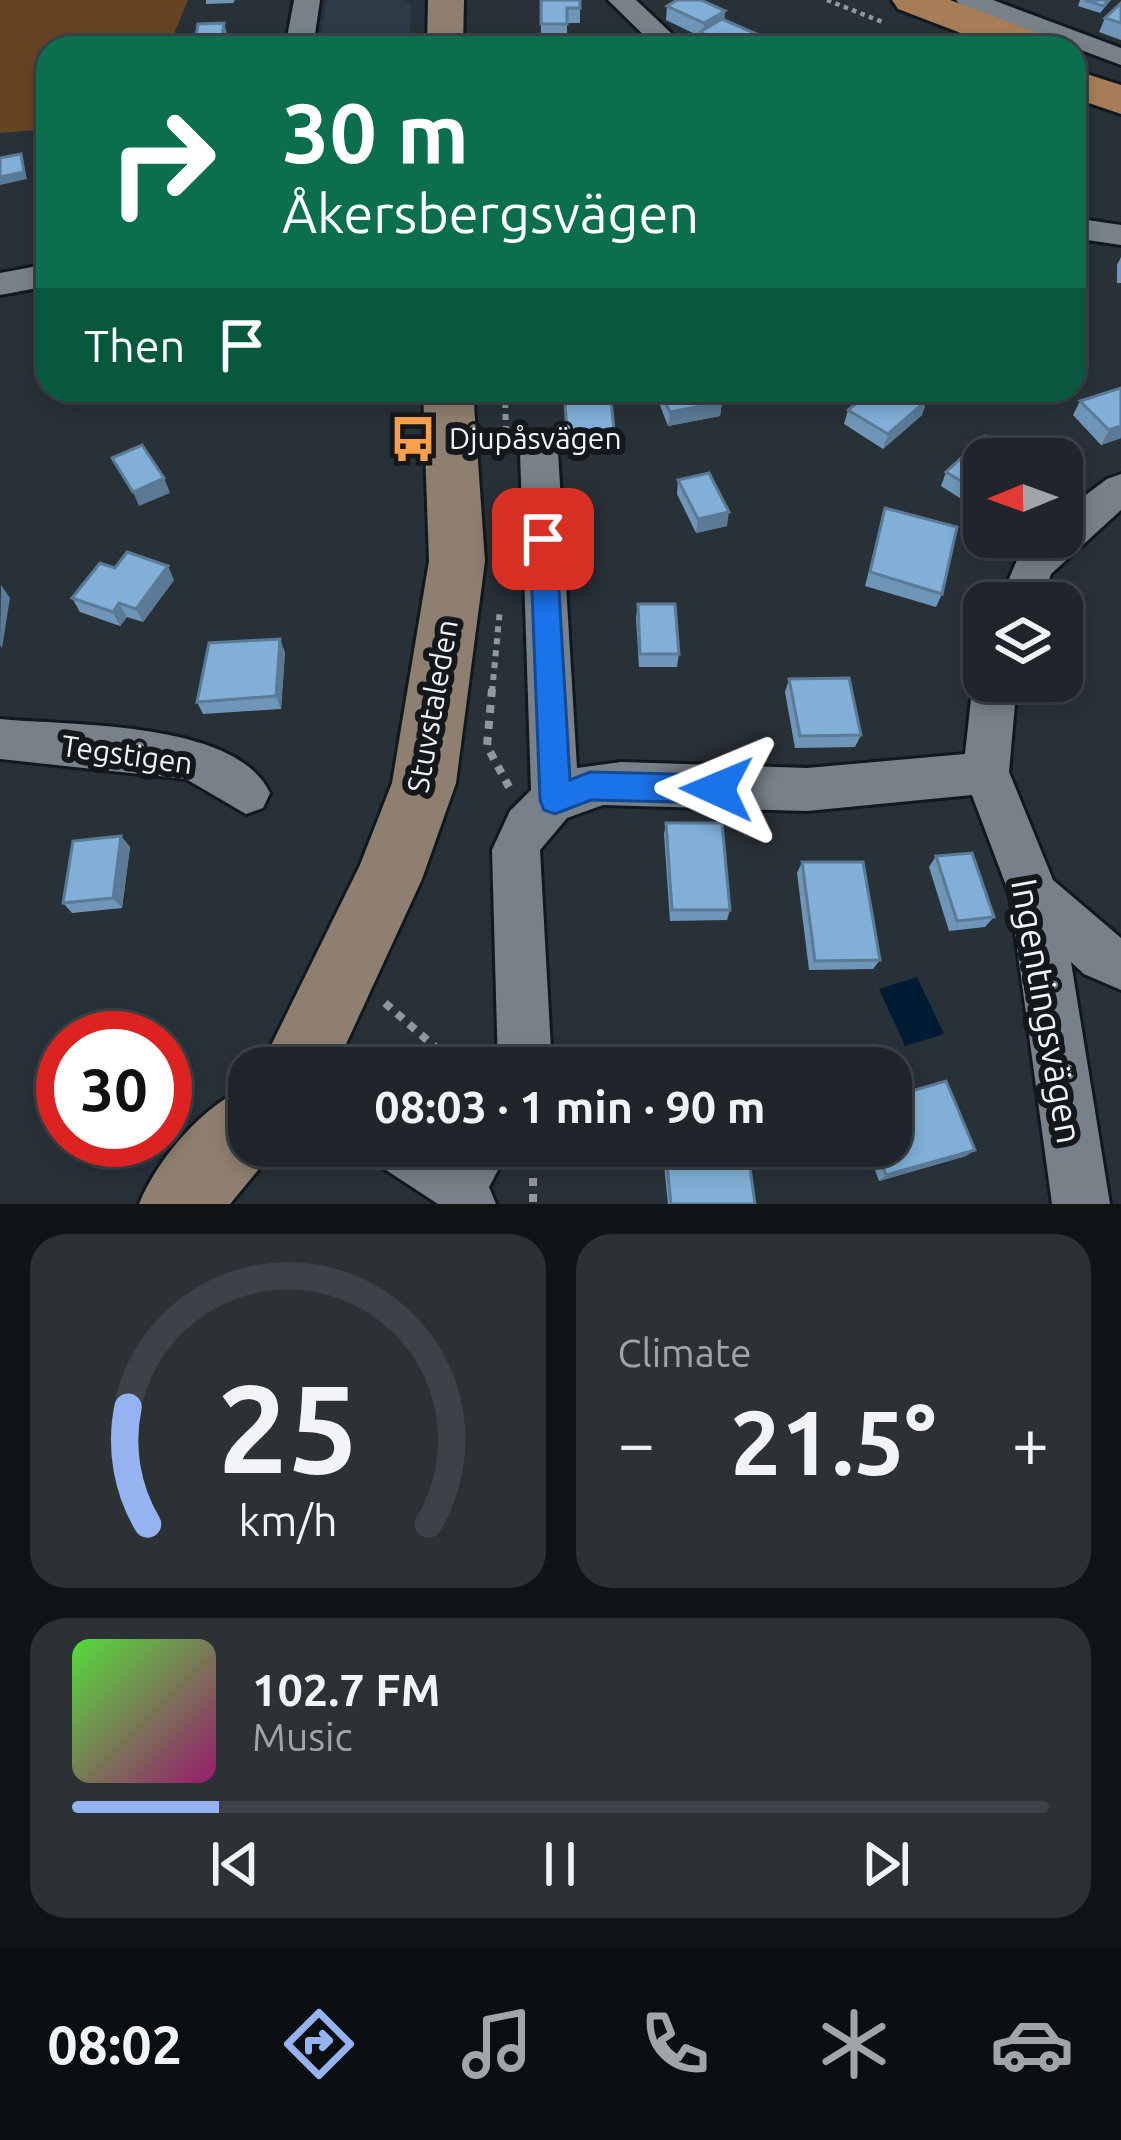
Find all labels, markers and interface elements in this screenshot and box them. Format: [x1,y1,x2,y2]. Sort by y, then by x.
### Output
icon: right [84,84,240,240]
text: 30 m [282,85,469,179]
text: Åkersbergsvägen [282,183,699,243]
icon: arrive [209,312,275,378]
text: Then [84,320,185,371]
bus stop icon: Djupåsvägen [388,414,438,464]
place label: Djupåsvägen [449,421,622,455]
north arrow [963,438,1083,558]
map controls [963,438,1083,702]
pin [492,488,594,590]
icon: arrive [510,506,576,572]
button: layers [963,582,1083,702]
street label: Stuvstaleden [400,617,464,795]
position arrow [654,726,780,852]
street label: Tegstigen [59,728,195,780]
street label: Ingentingsvägen [1004,875,1091,1146]
speed limit sign: 30 [36,1011,192,1167]
text: 08:03 · 1 min · 90 m [374,1081,766,1132]
text: Climate [618,1331,752,1374]
text: 25 [217,1357,358,1497]
text: 21.5° [730,1391,936,1492]
text: − [618,1405,655,1479]
text: + [1012,1405,1049,1479]
text: km/h [238,1496,337,1544]
text: 102.7 FM [252,1664,441,1715]
text: Music [252,1715,353,1758]
icon: previous [202,1831,268,1897]
icon: pause [527,1831,593,1897]
icon: next [853,1831,919,1897]
icon: directions [277,2002,361,2086]
icon: music [455,2002,539,2086]
icon: phone [633,2002,717,2086]
icon: climate [812,2002,896,2086]
icon: car [990,2002,1074,2086]
text: 08:02 [47,2014,182,2074]

